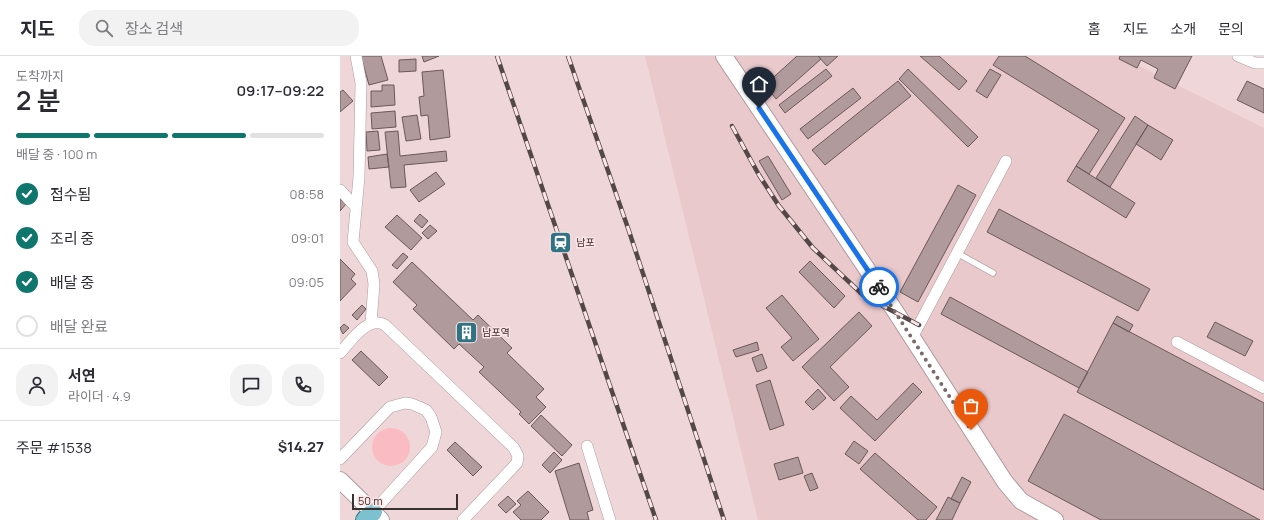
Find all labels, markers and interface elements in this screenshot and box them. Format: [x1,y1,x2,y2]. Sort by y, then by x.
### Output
search box [79,10,359,46]
text: 지도 [20,16,55,42]
icon: search [93,17,115,39]
text: 장소 검색 [125,18,183,39]
text: 홈 [1088,19,1101,38]
text: 지도 [1123,19,1148,38]
text: 소개 [1170,19,1196,38]
text: 문의 [1218,19,1244,38]
text: 도착까지 [16,67,64,85]
pin [742,67,776,108]
icon: home [748,73,770,95]
text: 09:17–09:22 [236,80,324,101]
text: 2 분 [16,82,60,118]
text: 배달 중 · 100 m [16,145,97,163]
icon: check [16,183,38,205]
text: 접수됨 [50,184,91,205]
text: 08:58 [290,185,324,203]
icon: check [16,227,38,249]
text: 조리 중 [50,228,94,249]
text: 09:01 [291,229,324,247]
station icon: 남포 [547,229,573,255]
place label: 남포 [576,235,594,249]
courier [859,267,899,307]
icon: check [16,271,38,293]
text: 배달 중 [50,272,94,293]
text: 09:05 [289,273,324,291]
icon: bike [868,276,890,298]
text: 배달 완료 [50,316,108,337]
building icon: 남포역 [453,319,479,345]
place label: 남포역 [482,325,510,339]
button: person [16,364,58,406]
button: chat [230,364,272,406]
button: phone [282,364,324,406]
text: 서연 [68,365,96,386]
text: 라이더 · 4.9 [68,387,131,405]
pin [954,389,988,430]
icon: bag [960,395,982,417]
text: $14.27 [278,436,324,457]
text: 주문 #1538 [16,437,92,458]
scale bar [352,492,458,511]
text: 50 m [358,493,383,508]

